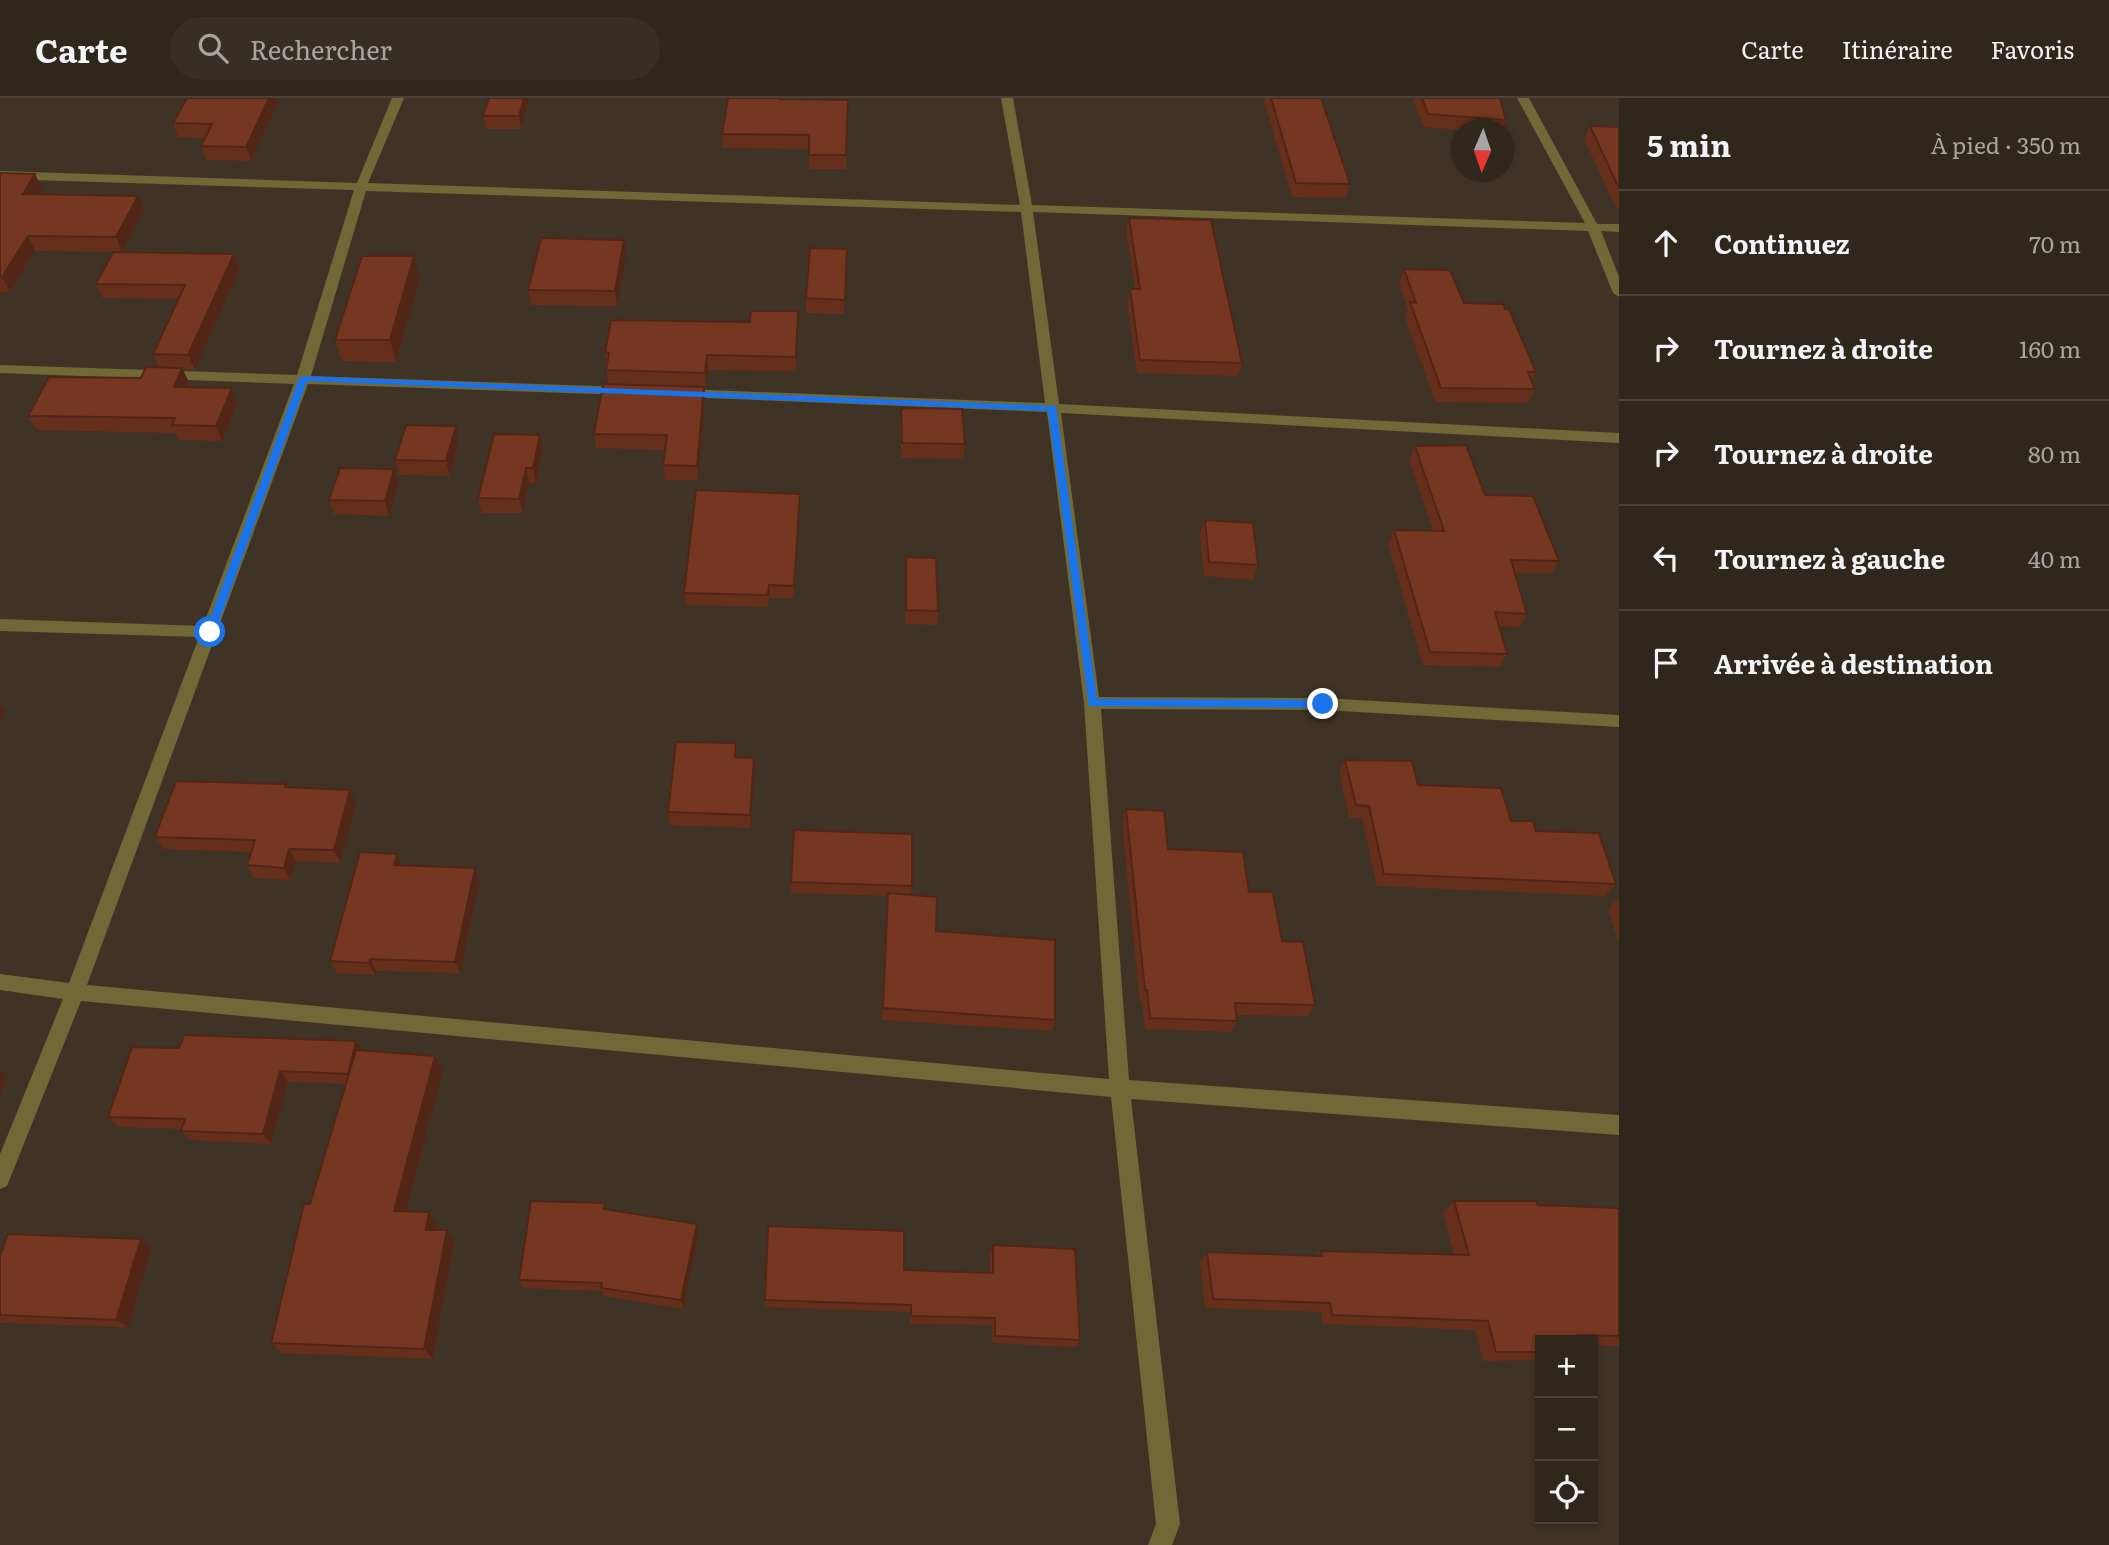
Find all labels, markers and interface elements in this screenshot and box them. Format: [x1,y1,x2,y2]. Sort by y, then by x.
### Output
search box [170,17,660,80]
text: Carte [35,24,128,73]
icon: search [194,29,232,67]
text: Rechercher [250,29,392,68]
text: Carte [1741,31,1804,66]
text: Itinéraire [1842,31,1953,66]
text: Favoris [1991,31,2074,66]
north arrow [1451,119,1514,182]
text: 5 min [1647,122,1731,166]
text: À pied · 350 m [1931,127,2081,161]
text: Continuez [1714,223,1850,262]
icon: ahead [1647,224,1685,262]
text: 70 m [2029,226,2081,260]
text: Tournez à droite [1714,328,1933,367]
icon: right [1647,329,1685,367]
text: 160 m [2019,331,2081,365]
text: Tournez à droite [1714,433,1933,472]
icon: right [1647,434,1685,472]
text: 80 m [2028,436,2081,470]
text: Tournez à gauche [1714,538,1945,577]
icon: left [1647,539,1685,577]
text: 40 m [2028,541,2081,575]
route start [194,616,225,647]
text: Arrivée à destination [1714,643,1993,682]
icon: arrive [1647,644,1685,682]
route end [1307,688,1338,719]
map controls [1535,1335,1598,1524]
button: + [1535,1335,1598,1398]
button: − [1535,1398,1598,1461]
button: locate [1535,1461,1598,1524]

